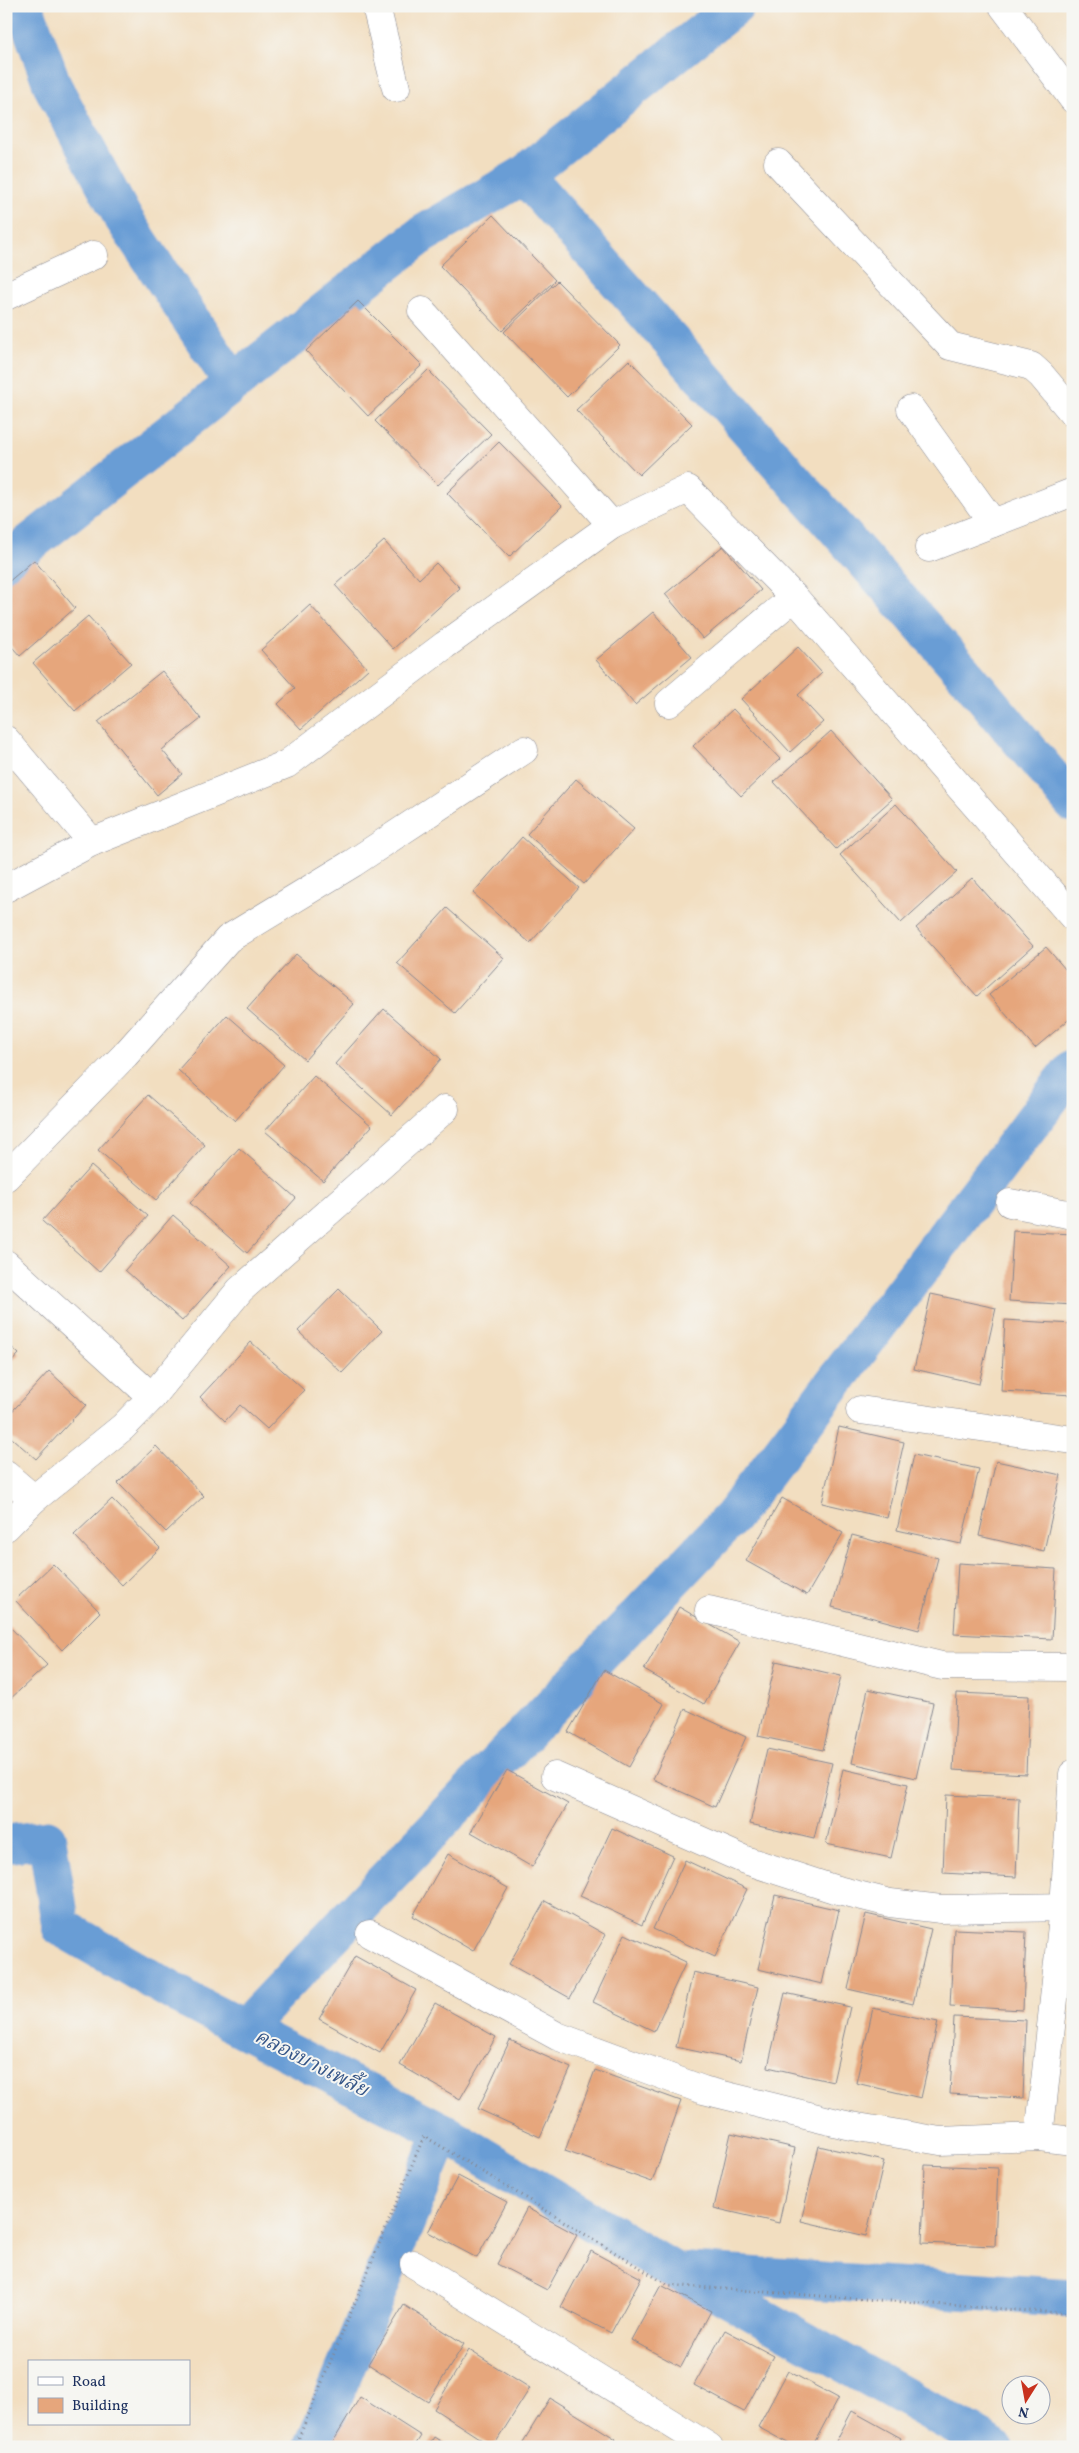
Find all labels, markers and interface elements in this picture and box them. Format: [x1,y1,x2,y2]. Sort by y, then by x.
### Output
water label: คลองบางเพลี้ย [249,2021,375,2105]
legend [28,2360,190,2426]
text: Road [72,2372,106,2393]
north arrow [1002,2376,1052,2426]
text: Building [72,2396,129,2417]
text: N [1017,2401,1031,2422]

